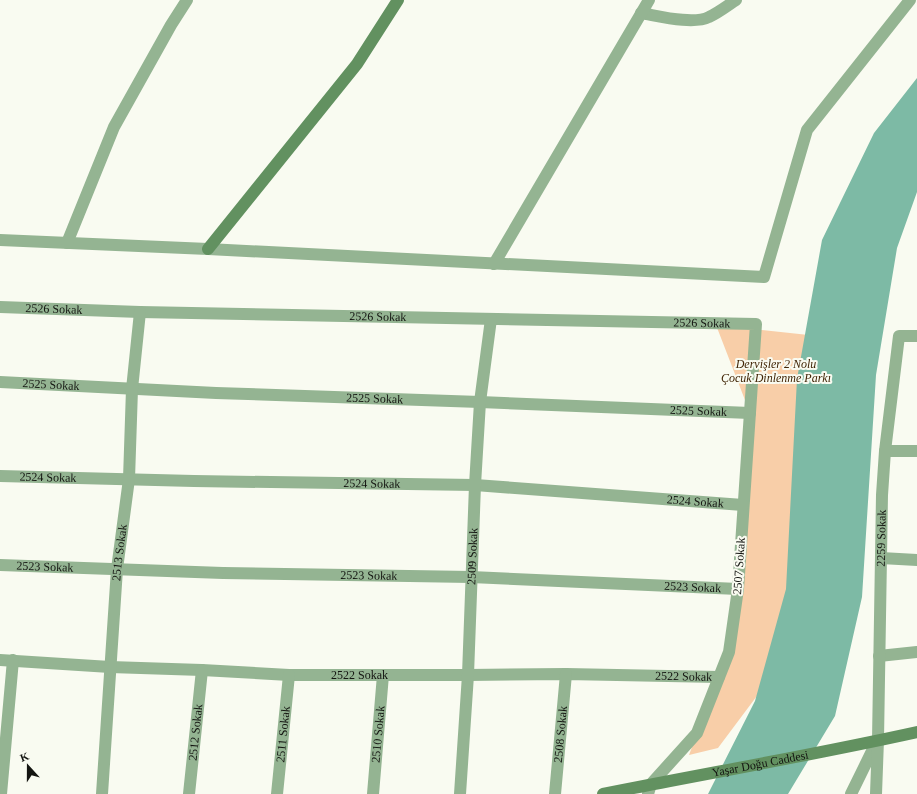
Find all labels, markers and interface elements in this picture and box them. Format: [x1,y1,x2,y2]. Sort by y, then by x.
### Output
street label: 2526 Sokak [25,301,83,317]
street label: 2526 Sokak [349,309,407,324]
street label: 2526 Sokak [673,315,730,330]
park label: Dervişler 2 Nolu Çocuk Dinlenme Parkı [721,357,831,385]
street label: 2525 Sokak [22,376,80,393]
street label: 2525 Sokak [346,390,403,406]
street label: 2525 Sokak [670,403,727,419]
street label: 2524 Sokak [19,470,77,485]
street label: 2524 Sokak [343,476,401,491]
street label: 2524 Sokak [666,492,724,511]
street label: 2259 Sokak [874,509,889,567]
street label: 2513 Sokak [109,523,130,581]
street label: 2509 Sokak [464,528,480,585]
street label: 2507 Sokak [730,537,748,595]
street label: 2523 Sokak [16,559,74,575]
street label: 2523 Sokak [340,568,397,583]
street label: 2523 Sokak [664,579,721,595]
street label: 2522 Sokak [331,668,388,682]
street label: 2522 Sokak [655,669,712,684]
street label: 2512 Sokak [186,703,205,761]
street label: 2511 Sokak [273,705,293,763]
street label: 2510 Sokak [369,705,387,763]
street label: 2508 Sokak [551,705,570,763]
north arrow [8,746,48,786]
street label: Yaşar Doğu Caddesi [711,747,810,780]
text: K [18,749,31,764]

